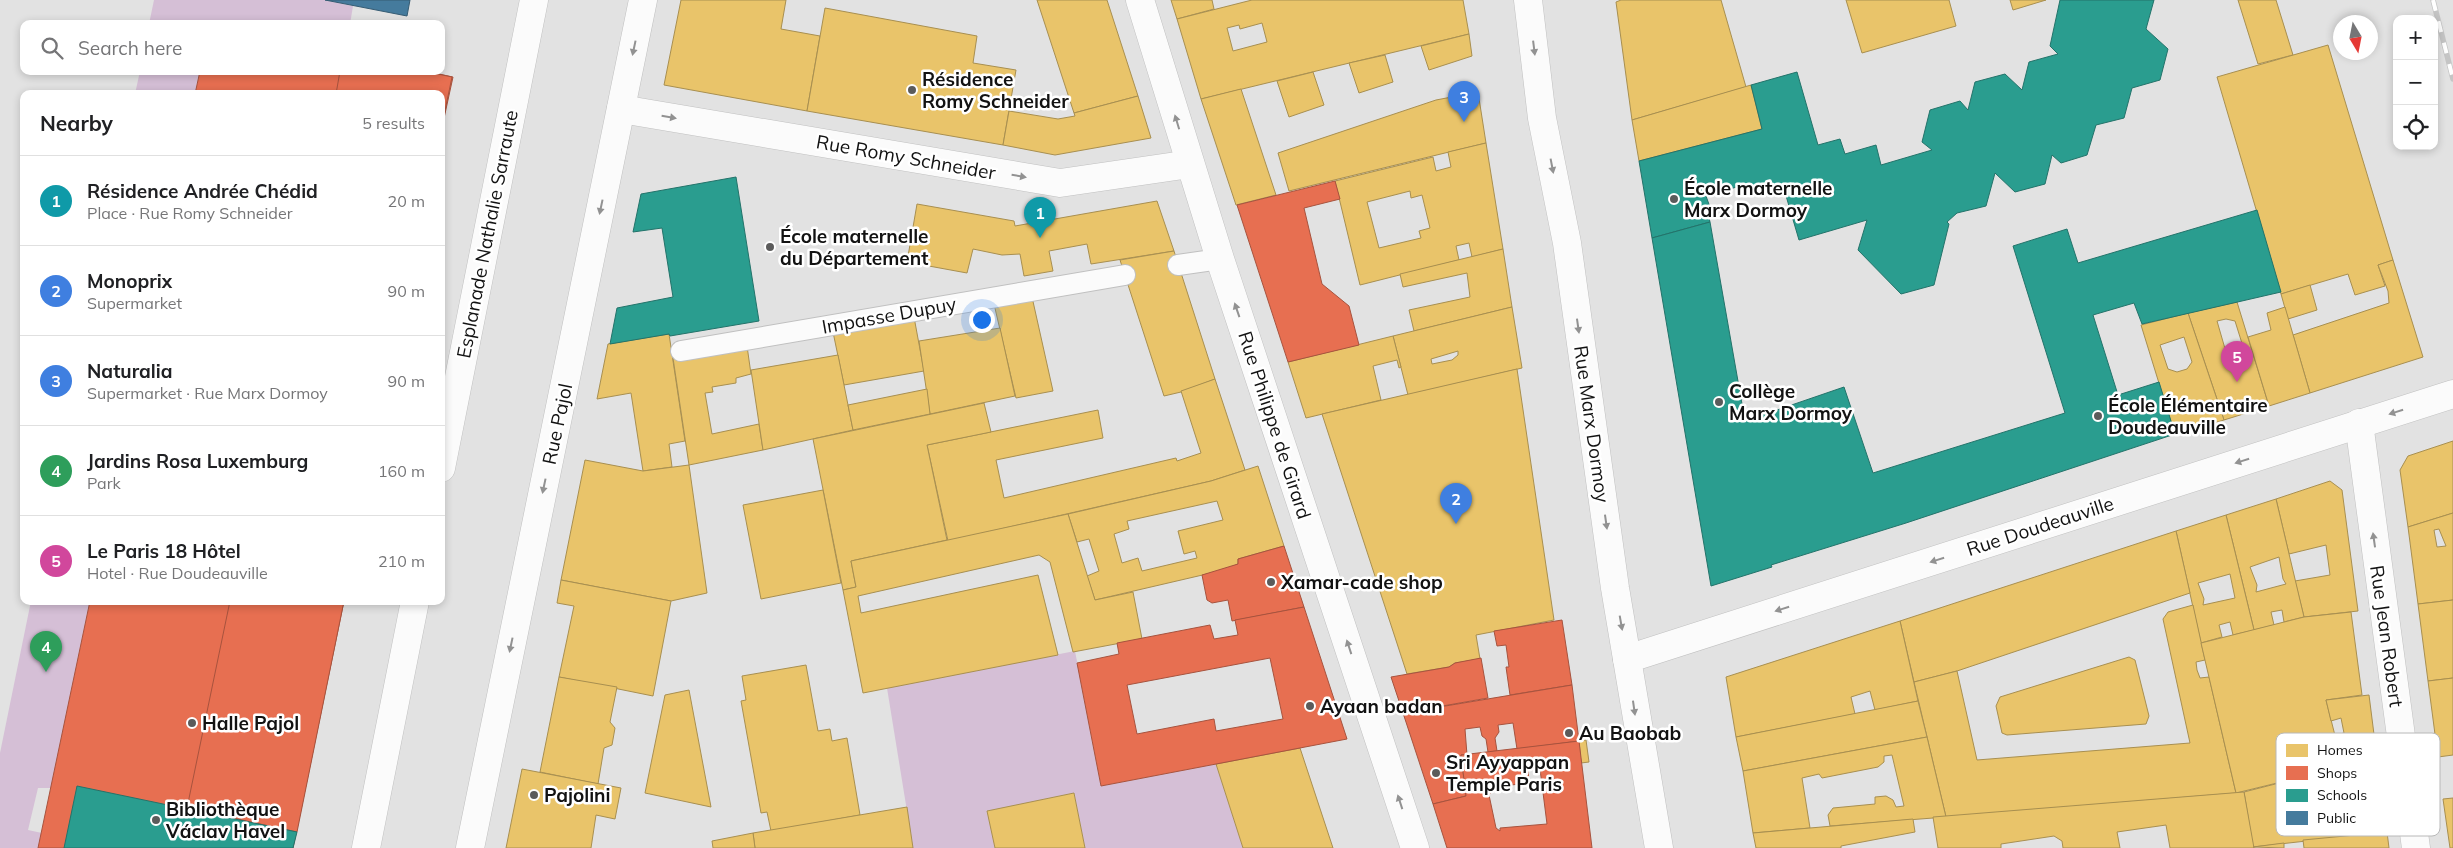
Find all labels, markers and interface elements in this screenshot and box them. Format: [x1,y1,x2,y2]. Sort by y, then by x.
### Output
north arrow [2333,15,2378,60]
map controls [2393,15,2438,150]
button: + [2393,15,2438,60]
search box [20,20,445,75]
icon: search [38,34,66,62]
text: Search here [78,36,182,60]
one-way arrow [629,40,637,56]
one-way arrow [1530,41,1538,57]
button: − [2393,60,2438,105]
place label: Résidence Romy Schneider [922,67,1069,113]
pin: 3 [1448,81,1480,122]
marker: Résidence Romy Schneider [906,84,918,96]
button: locate [2393,105,2438,150]
street label: Esplanade Nathalie Sarraute [451,108,523,360]
text: Nearby [40,110,113,136]
text: 5 results [362,113,425,133]
one-way arrow [662,114,678,122]
one-way arrow [1173,115,1181,130]
street label: Rue Romy Schneider [814,129,998,185]
one-way arrow [1548,158,1556,174]
one-way arrow [1012,172,1028,180]
place label: École maternelle Marx Dormoy [1684,176,1833,222]
text: Résidence Andrée Chédid [87,179,318,203]
text: 1 [51,191,61,211]
text: 20 m [388,191,425,211]
marker: École maternelle Marx Dormoy [1668,193,1680,205]
pin: 1 [1024,197,1056,238]
one-way arrow [597,199,605,215]
text: Place · Rue Romy Schneider [87,203,292,223]
place label: École maternelle du Département [780,224,929,270]
marker: École maternelle du Département [764,241,776,253]
text: Monoprix [87,269,172,293]
text: 2 [51,281,61,301]
text: 90 m [388,281,425,301]
street label: Impasse Dupuy [820,291,958,339]
text: Supermarket [87,293,182,313]
one-way arrow [1233,303,1240,318]
your location [969,307,995,333]
one-way arrow [1575,318,1583,334]
street label: Rue Philippe de Girard [1233,328,1317,522]
pin: 5 [2221,341,2253,382]
street label: Rue Marx Dormoy [1569,344,1615,504]
text: Naturalia [87,359,173,383]
text: 3 [51,371,61,391]
text: 90 m [388,371,425,391]
place label: Collège Marx Dormoy [1729,379,1853,425]
street label: Rue Pajol [537,381,577,467]
text: Supermarket · Rue Marx Dormoy [87,383,328,403]
place label: École Élémentaire Doudeauville [2108,393,2268,439]
marker: Collège Marx Dormoy [1713,396,1725,408]
one-way arrow [2389,408,2404,416]
marker: École Élémentaire Doudeauville [2092,410,2104,422]
text: Jardins Rosa Luxemburg [87,449,308,473]
one-way arrow [2234,458,2249,465]
text: 4 [51,461,61,481]
text: 160 m [378,461,425,481]
text: Park [87,473,121,493]
one-way arrow [540,479,548,494]
pin: 2 [1440,483,1472,524]
street label: Rue Doudeauville [1963,491,2117,561]
one-way arrow [1602,514,1610,530]
one-way arrow [2370,531,2378,547]
text: Le Paris 18 Hôtel [87,539,241,563]
text: 5 [51,551,61,571]
text: 210 m [378,551,425,571]
one-way arrow [1929,556,1944,564]
text: Hotel · Rue Doudeauville [87,563,268,583]
street label: Rue Jean Robert [2365,563,2409,709]
place label: Xamar-cade shop [1280,570,1443,594]
marker: Xamar-cade shop [1265,576,1277,588]
one-way arrow [1775,606,1790,614]
one-way arrow [1618,616,1626,632]
pin: 4 [30,631,62,672]
one-way arrow [507,638,515,654]
one-way arrow [1344,640,1352,655]
place label: Ayaan badan [1320,694,1443,718]
marker: Ayaan badan [1304,700,1316,712]
one-way arrow [1631,700,1639,716]
place label: Halle Pajol [202,711,299,735]
marker: Halle Pajol [186,717,198,729]
place label: Au Baobab [1579,721,1681,745]
marker: Au Baobab [1563,727,1575,739]
legend [2276,733,2440,836]
text: Homes [2317,741,2363,759]
place label: Sri Ayyappan Temple Paris [1446,750,1569,796]
text: Shops [2317,764,2357,782]
marker: Sri Ayyappan Temple Paris [1430,767,1442,779]
place label: Pajolini [544,783,611,807]
text: Schools [2317,786,2367,804]
marker: Pajolini [528,789,540,801]
one-way arrow [1396,794,1403,809]
place label: Bibliothèque Václav Havel [165,797,285,843]
text: Public [2317,809,2356,827]
marker: Bibliothèque Václav Havel [150,814,162,826]

